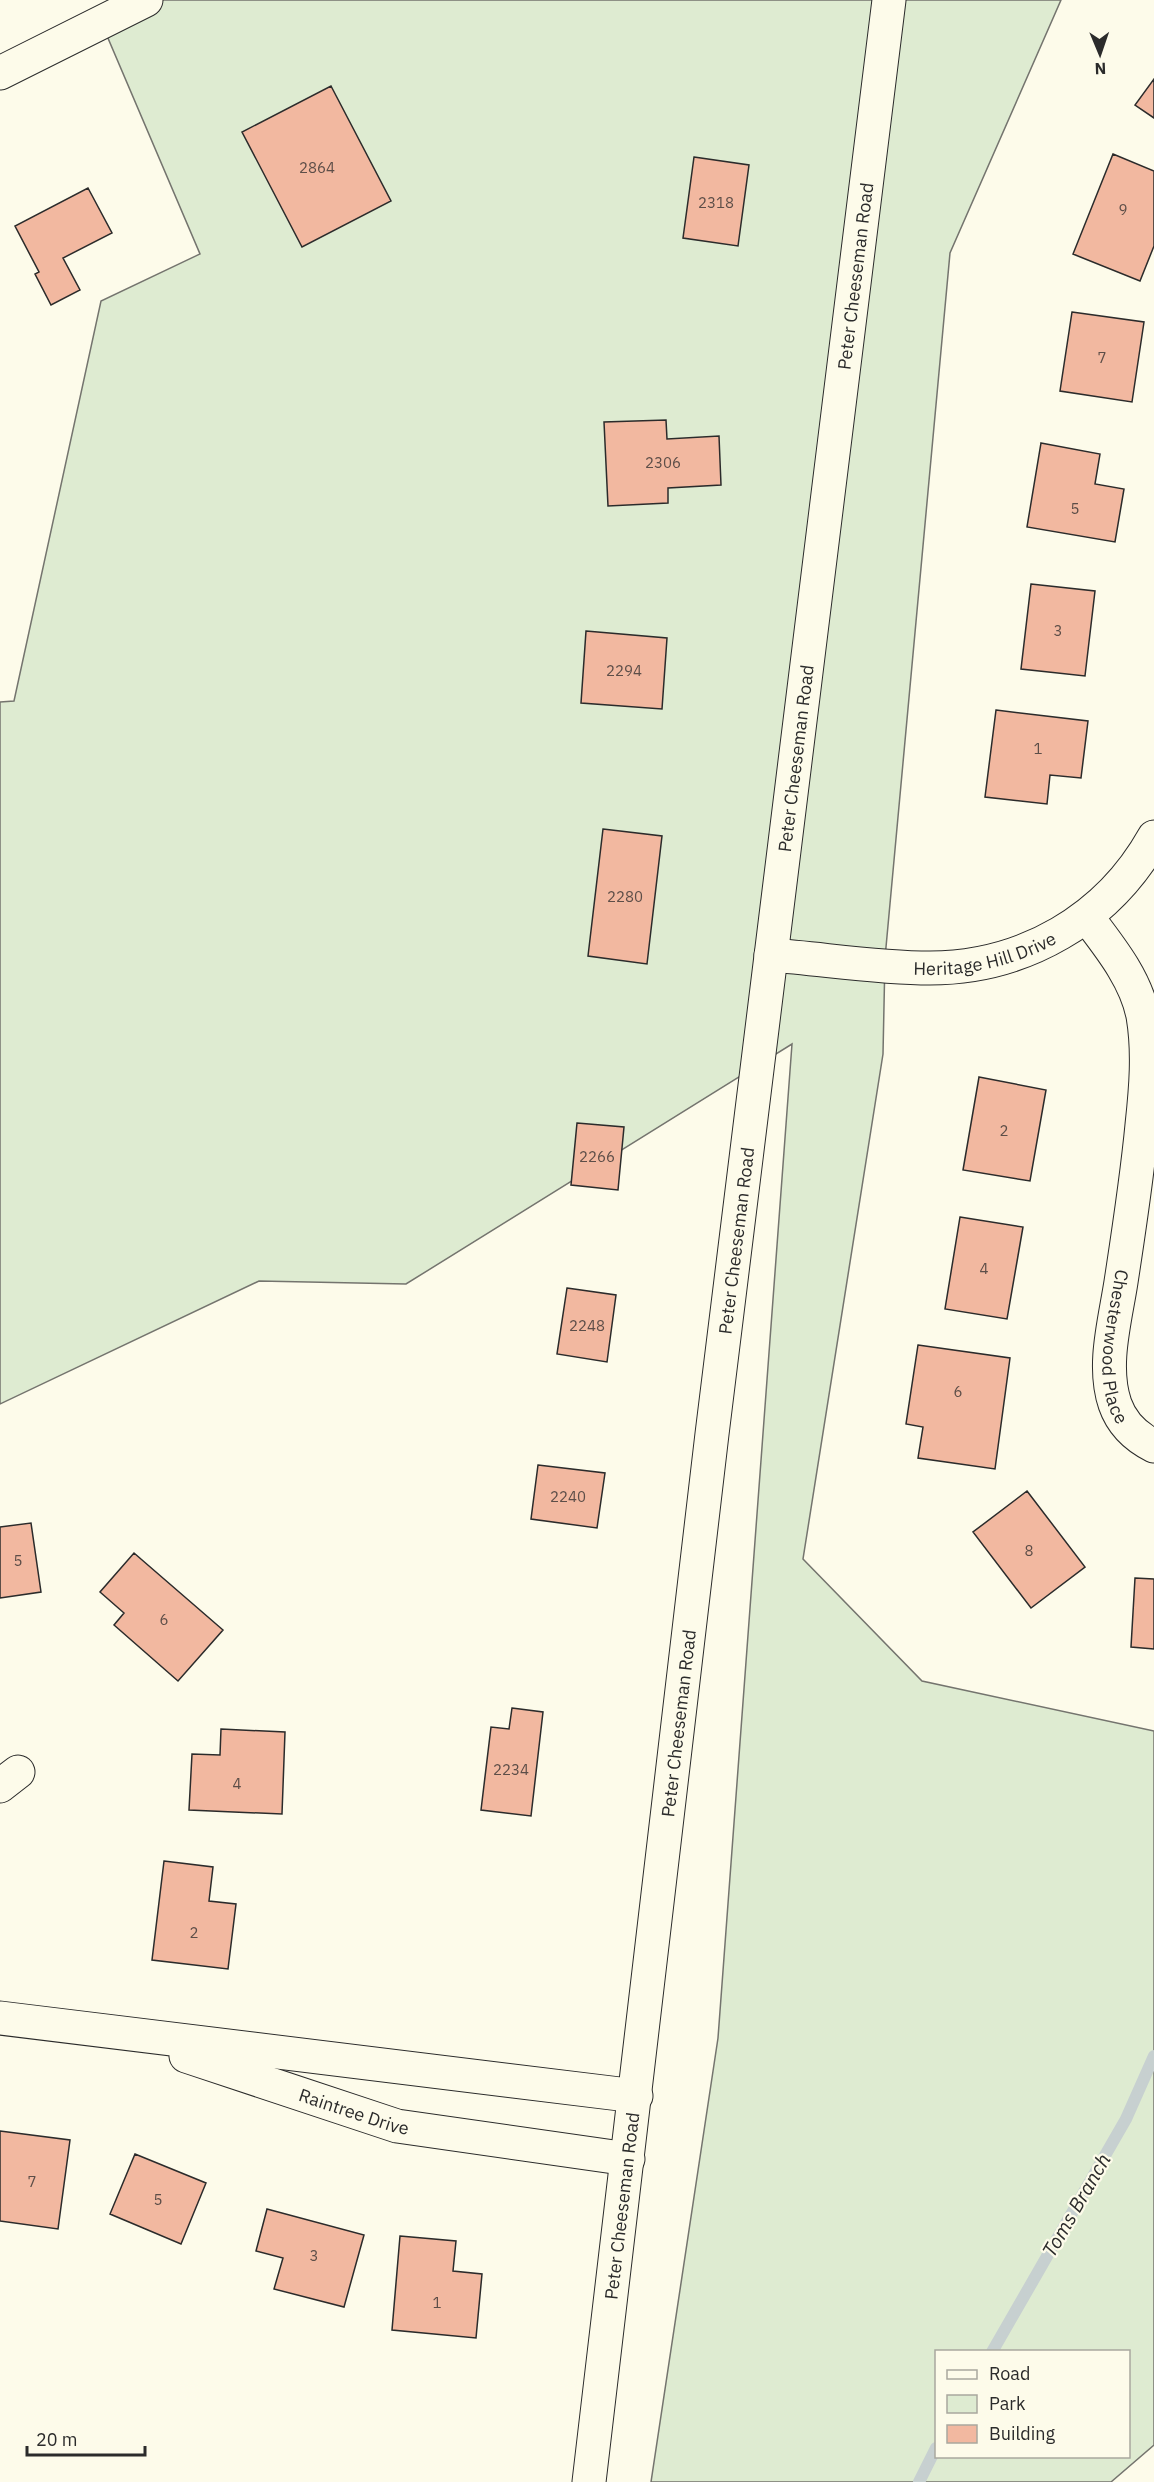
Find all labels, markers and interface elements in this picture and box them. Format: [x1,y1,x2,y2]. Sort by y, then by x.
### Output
north arrow [1070,24,1130,84]
text: N [1094,59,1107,79]
house number: 2864 [299,158,335,177]
street label: Peter Cheeseman Road [832,181,878,371]
house number: 2318 [698,193,734,212]
house number: 9 [1118,200,1128,219]
house number: 7 [1097,348,1107,367]
house number: 2306 [645,453,681,472]
house number: 5 [1070,499,1080,518]
house number: 3 [1053,621,1063,640]
house number: 2294 [606,661,642,680]
street label: Peter Cheeseman Road [772,663,818,853]
house number: 1 [1033,739,1043,758]
house number: 2280 [607,887,643,906]
street label: Heritage Hill Drive [913,926,1060,980]
house number: 2 [999,1121,1009,1140]
street label: Peter Cheeseman Road [713,1146,759,1336]
house number: 2266 [579,1147,615,1166]
house number: 4 [979,1259,989,1278]
street label: Chesterwood Place [1098,1268,1134,1428]
house number: 2248 [569,1316,605,1335]
house number: 6 [953,1382,963,1401]
house number: 2240 [550,1487,586,1506]
house number: 8 [1024,1541,1034,1560]
house number: 5 [13,1551,23,1570]
house number: 6 [159,1610,169,1629]
street label: Peter Cheeseman Road [656,1628,700,1818]
house number: 2234 [493,1760,529,1779]
house number: 4 [232,1774,242,1793]
house number: 2 [189,1923,199,1942]
street label: Raintree Drive [296,2083,411,2139]
street label: Peter Cheeseman Road [599,2111,644,2301]
water label: Toms Branch [1035,2148,1117,2262]
house number: 7 [27,2172,37,2191]
house number: 5 [153,2190,163,2209]
house number: 3 [309,2246,319,2265]
house number: 1 [432,2293,442,2312]
legend [935,2350,1130,2458]
text: Road [989,2362,1030,2385]
text: Park [989,2392,1026,2415]
scale bar [27,2419,146,2457]
text: Building [989,2422,1056,2445]
text: 20 m [36,2428,78,2451]

